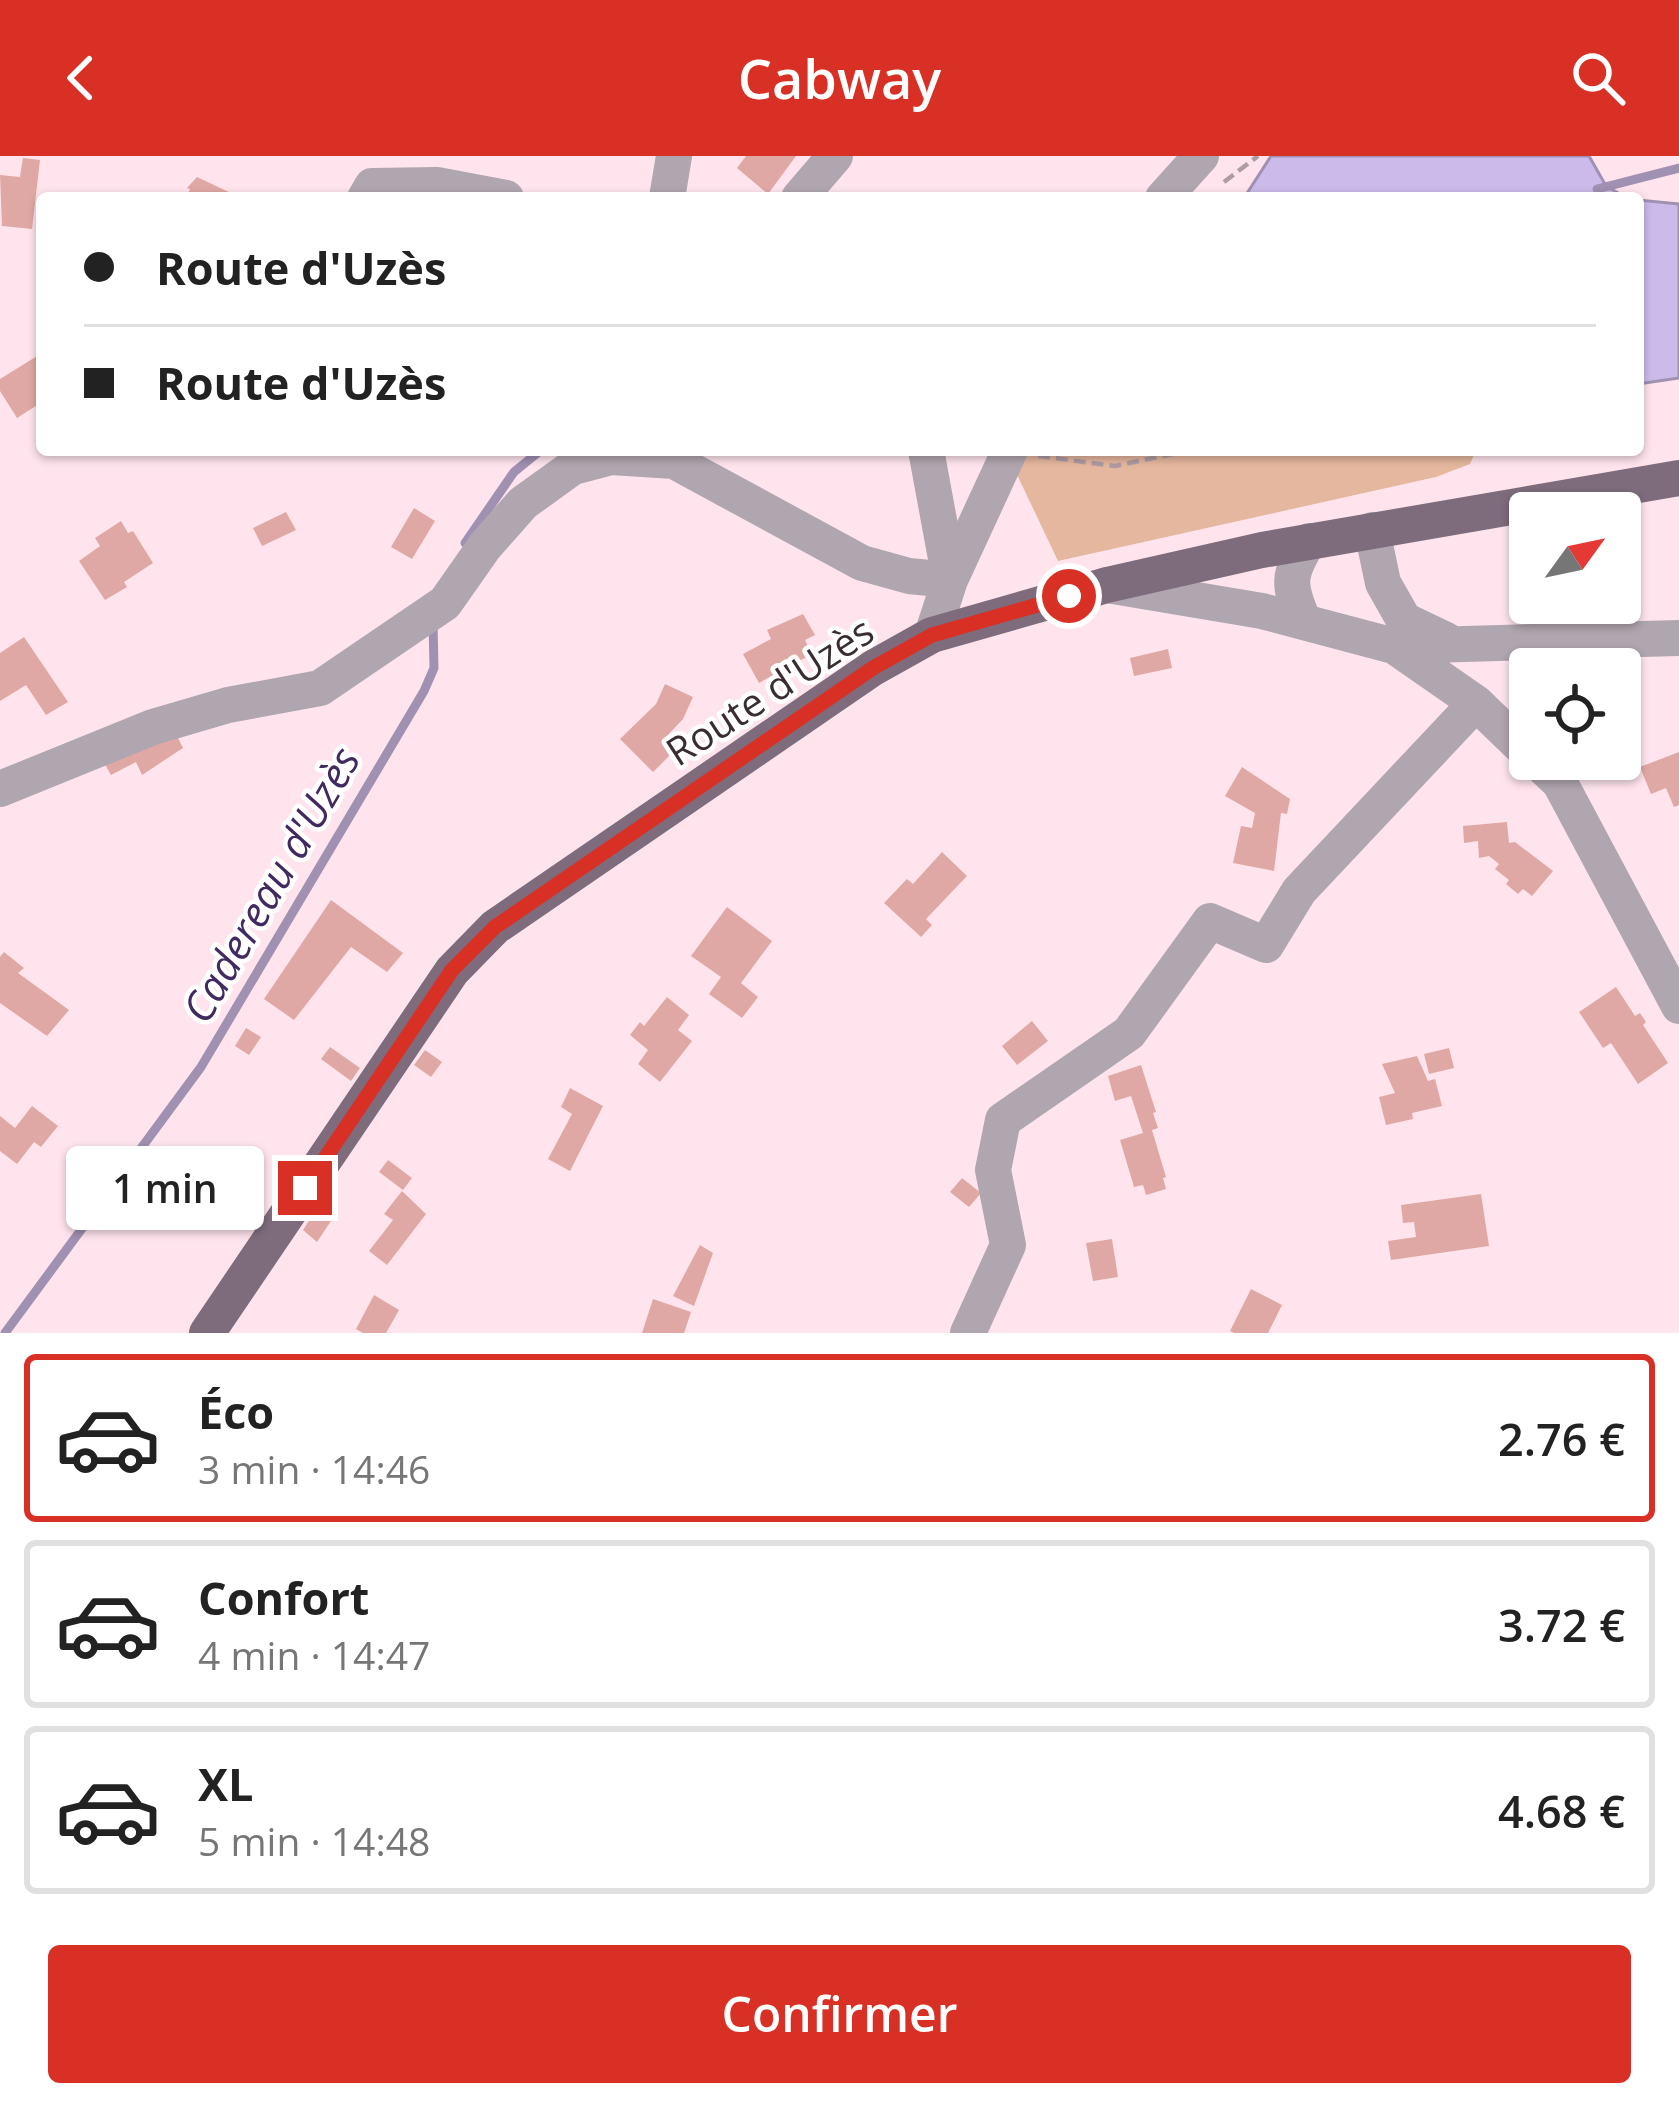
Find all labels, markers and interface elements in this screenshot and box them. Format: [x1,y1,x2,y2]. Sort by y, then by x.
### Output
text: Cabway [738,41,941,115]
icon: back [48,45,114,111]
icon: search [1565,45,1631,111]
text: Route d'Uzès [156,237,446,298]
text: Route d'Uzès [156,352,446,413]
north arrow [1509,492,1641,624]
map controls [1509,492,1641,780]
route start [1042,569,1096,623]
street label: Route d'Uzès [655,603,883,777]
button: locate [1509,648,1641,780]
water label: Cadereau d'Uzès [168,736,372,1032]
callout: 1 min [65,1146,263,1230]
text: 1 min [112,1161,218,1214]
route end [278,1161,332,1215]
text: Éco [198,1381,274,1442]
icon: car [54,1384,162,1492]
text: 2.76 € [1498,1408,1625,1469]
text: 3 min · 14:46 [198,1442,430,1495]
text: Confort [198,1567,369,1628]
icon: car [54,1570,162,1678]
text: 3.72 € [1498,1594,1625,1655]
text: 4 min · 14:47 [198,1628,430,1681]
text: XL [198,1753,253,1814]
icon: car [54,1756,162,1864]
text: 4.68 € [1498,1780,1625,1841]
text: 5 min · 14:48 [198,1814,430,1867]
button: Confirmer [48,1945,1631,2083]

